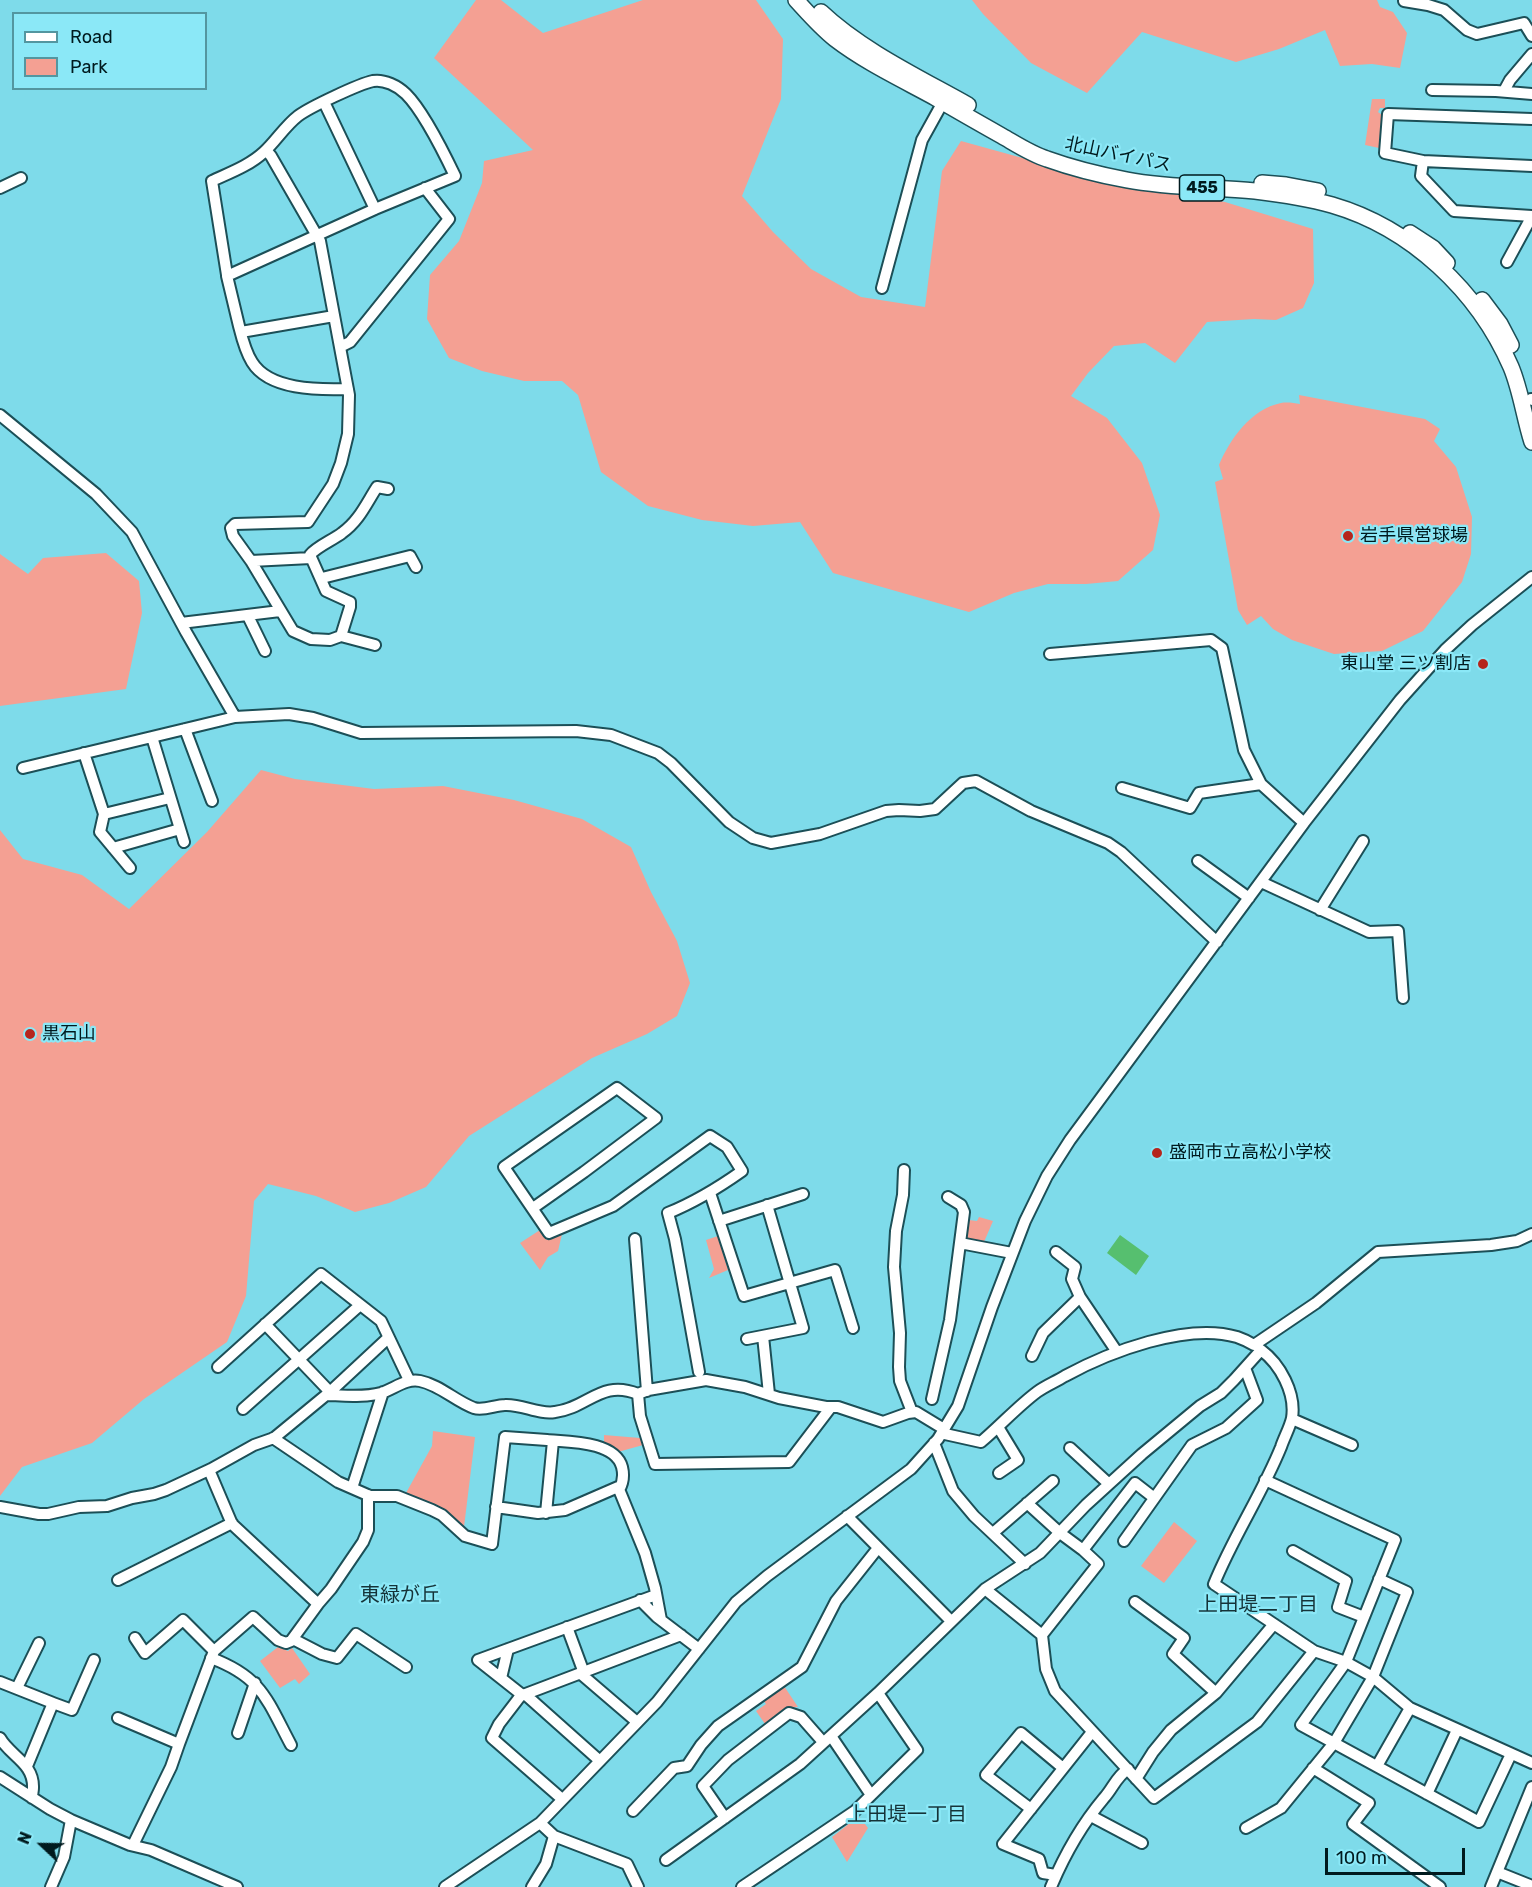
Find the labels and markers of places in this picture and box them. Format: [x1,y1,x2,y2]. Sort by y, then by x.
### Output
place label: 岩手県営球場 [1360,525,1468,547]
marker: 岩手県営球場 [1341,529,1355,543]
place label: 東山堂 三ツ割店 [1341,653,1471,675]
marker: 東山堂 三ツ割店 [1476,657,1490,671]
place label: 黒石山 [42,1023,96,1045]
marker: 黒石山 [23,1027,37,1041]
place label: 盛岡市立高松小学校 [1169,1142,1331,1164]
marker: 盛岡市立高松小学校 [1150,1146,1164,1160]

